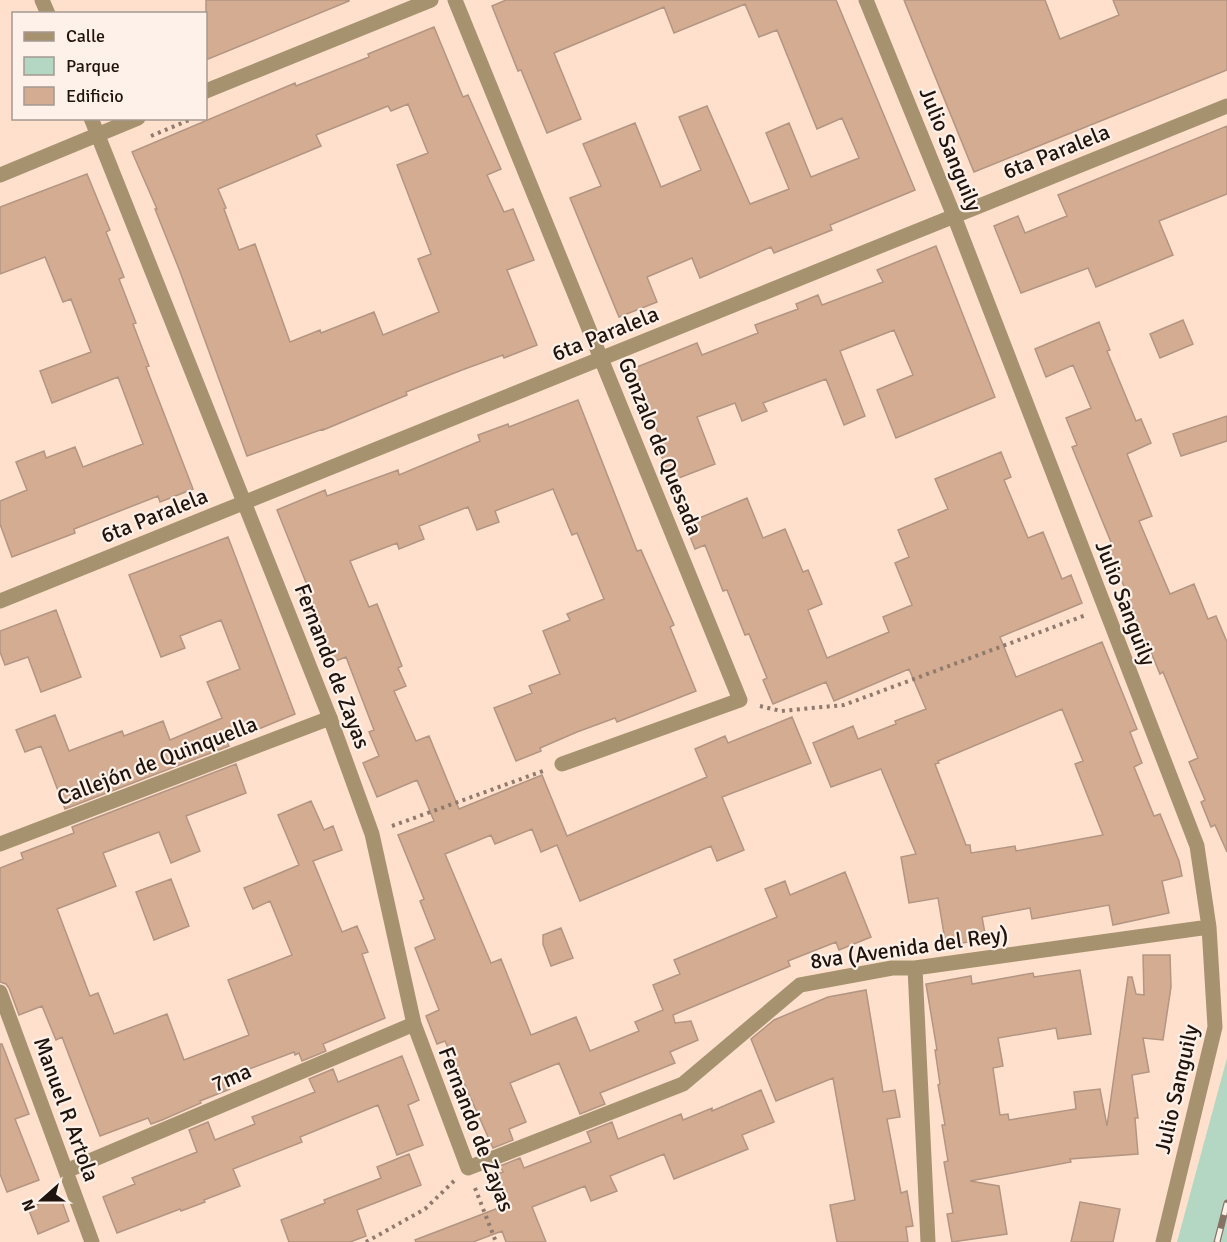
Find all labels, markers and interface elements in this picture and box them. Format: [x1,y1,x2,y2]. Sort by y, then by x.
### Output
legend [12,12,207,120]
text: Calle [66,25,105,47]
text: Parque [66,55,120,77]
street label: Julio Sanguily [913,83,988,216]
text: Edificio [66,85,124,107]
street label: 6ta Paralela [999,118,1113,185]
street label: 6ta Paralela [548,300,662,367]
street label: Gonzalo de Quesada [613,353,709,539]
street label: 6ta Paralela [97,482,211,549]
street label: Julio Sanguily [1089,537,1162,670]
street label: Fernando de Zayas [289,580,376,752]
street label: Callejón de Quinquella [53,710,261,811]
street label: 8va (Avenida del Rey) [808,920,1010,975]
street label: Julio Sanguily [1148,1021,1205,1156]
street label: Manuel R Artola [28,1033,105,1185]
street label: Fernando de Zayas [433,1043,520,1215]
street label: 7ma [207,1057,255,1098]
north arrow [12,1170,72,1230]
text: N [18,1196,40,1214]

